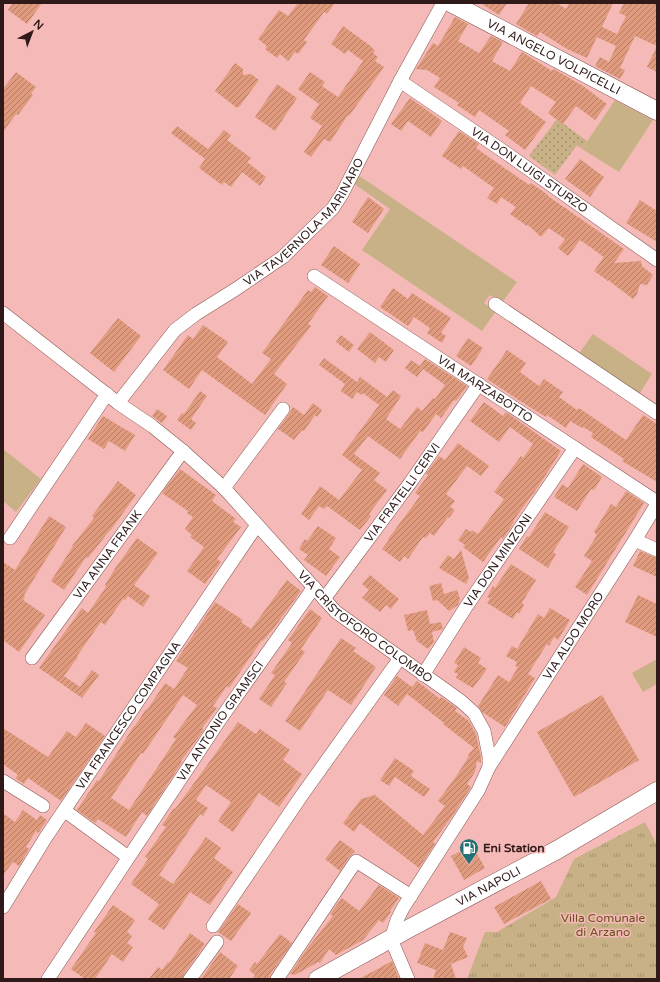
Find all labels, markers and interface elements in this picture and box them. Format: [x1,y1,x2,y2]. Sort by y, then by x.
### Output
north arrow [12,12,52,52]
street label: VIA ANGELO VOLPICELLI [485,16,623,98]
text: N [31,17,46,33]
street label: VIA DON LUIGI STURZO [468,124,591,216]
street label: VIA TAVERNOLA-MARINARO [241,155,366,289]
street label: VIA MARZABOTTO [435,352,536,425]
street label: VIA FRATELLI CERVI [361,440,443,545]
street label: VIA ANNA FRANK [70,507,145,602]
street label: VIA DON MINZONI [461,511,535,610]
street label: VIA CRISTOFORO COLOMBO [295,568,436,686]
street label: VIA ALDO MORO [540,589,607,682]
street label: VIA FRANCESCO COMPAGNA [73,638,183,792]
street label: VIA ANTONIO GRAMSCI [174,658,266,784]
fuel station icon: Eni Station [458,837,480,865]
place label: Eni Station [483,841,544,855]
street label: VIA NAPOLI [454,864,523,909]
park label: Villa Comunale di Arzano [561,911,645,939]

